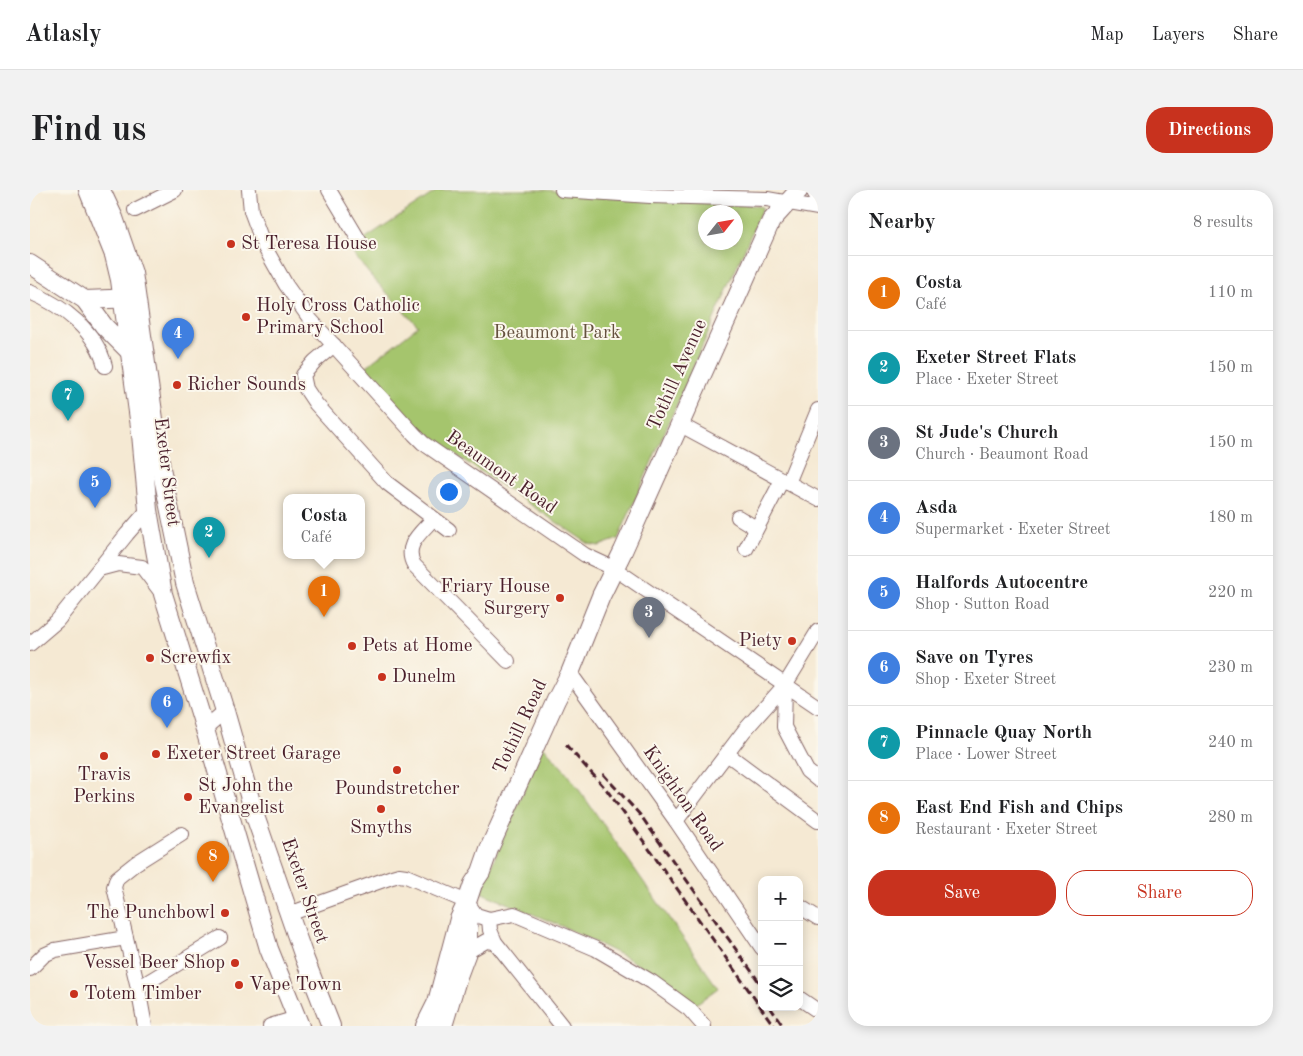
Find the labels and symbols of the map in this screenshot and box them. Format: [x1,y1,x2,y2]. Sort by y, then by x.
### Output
north arrow [698,205,743,250]
place label: St Teresa House [241,235,377,254]
marker: St Teresa House [225,238,237,250]
place label: Holy Cross Catholic Primary School [256,297,420,338]
marker: Holy Cross Catholic Primary School [240,311,252,323]
street label: Tothill Avenue [645,316,711,434]
pin: 4 [162,318,194,359]
park label: Beaumont Park [493,324,621,343]
place label: Richer Sounds [187,376,306,395]
marker: Richer Sounds [171,379,183,391]
pin: 7 [52,380,84,421]
street label: Exeter Street [150,416,182,528]
street label: Beaumont Road [442,428,560,518]
pin: 5 [79,467,111,508]
your location [436,479,462,505]
pin: 2 [193,517,225,558]
pin: 1 [308,576,340,617]
place label: Friary House Surgery [440,578,550,619]
marker: Friary House Surgery [554,592,566,604]
pin: 3 [633,597,665,638]
place label: Piety [738,632,782,651]
marker: Piety [786,635,798,647]
place label: Pets at Home [362,637,472,656]
marker: Pets at Home [346,640,358,652]
place label: Screwfix [160,649,231,668]
marker: Screwfix [144,652,156,664]
place label: Dunelm [392,668,456,687]
marker: Dunelm [376,671,388,683]
street label: Tothill Road [491,677,551,777]
pin: 6 [151,687,183,728]
street label: Knighton Road [639,743,725,855]
place label: Exeter Street Garage [166,745,341,764]
marker: Exeter Street Garage [150,748,162,760]
marker: Travis Perkins [98,750,110,762]
marker: Poundstretcher [391,764,403,776]
place label: Travis Perkins [73,766,135,807]
place label: St John the Evangelist [198,777,293,818]
place label: Poundstretcher [335,780,460,799]
marker: St John the Evangelist [182,791,194,803]
marker: Smyths [375,803,387,815]
place label: Smyths [350,819,412,838]
street label: Exeter Street [277,836,331,946]
pin: 8 [197,841,229,882]
place label: The Punchbowl [86,904,215,923]
marker: The Punchbowl [219,907,231,919]
place label: Vessel Beer Shop [83,954,225,973]
marker: Vessel Beer Shop [229,957,241,969]
place label: Vape Town [249,976,342,995]
marker: Vape Town [233,979,245,991]
place label: Totem Timber [84,985,202,1004]
marker: Totem Timber [68,988,80,1000]

